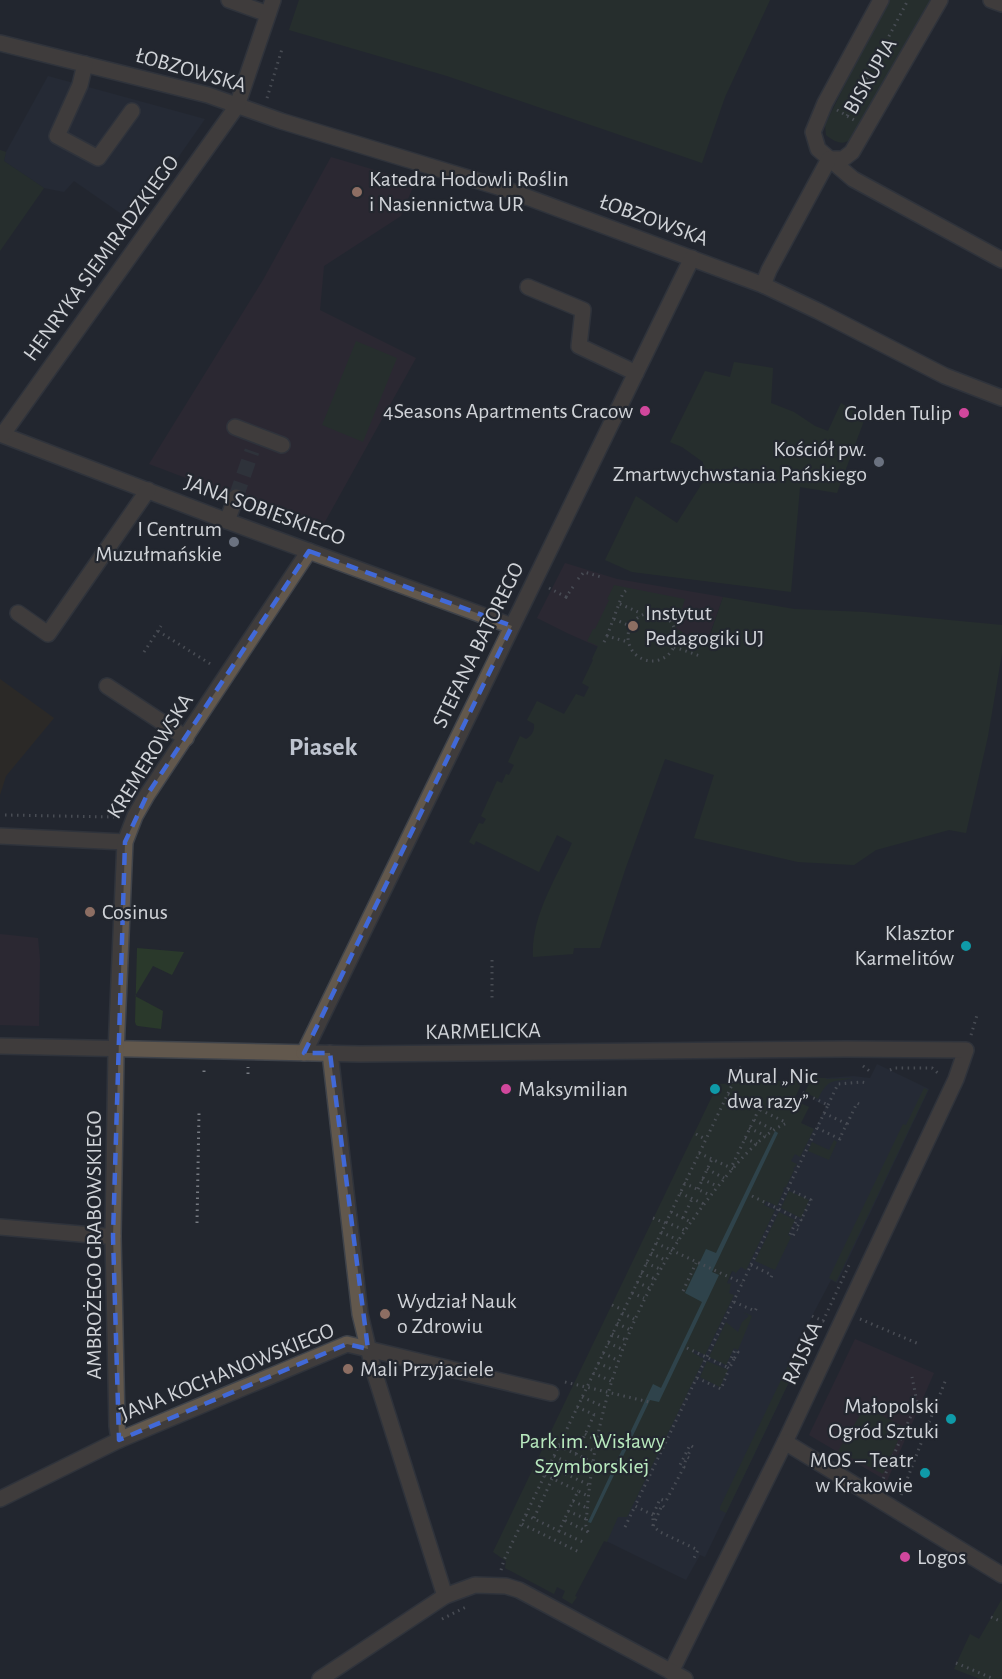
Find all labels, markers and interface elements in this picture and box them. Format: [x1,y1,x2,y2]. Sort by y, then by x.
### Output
street label: BISKUPIA [839,34,901,118]
street label: ŁOBZOWSKA [133,44,249,96]
street label: HENRYKA SIEMIRADZKIEGO [19,151,183,365]
place label: Katedra Hodowli Roślin i Nasiennictwa UR [369,168,569,215]
marker: Katedra Hodowli Roślin i Nasiennictwa UR [350,185,364,199]
street label: ŁOBZOWSKA [597,190,712,250]
place label: 4Seasons Apartments Cracow [383,400,633,422]
place label: Golden Tulip [844,402,952,424]
marker: 4Seasons Apartments Cracow [638,404,652,418]
marker: Golden Tulip [957,406,971,420]
place label: Kościół pw. Zmartwychwstania Pańskiego [613,438,867,485]
marker: Kościół pw. Zmartwychwstania Pańskiego [872,455,886,469]
street label: JANA SOBIESKIEGO [182,471,348,549]
place label: I Centrum Muzułmańskie [95,518,222,565]
marker: I Centrum Muzułmańskie [227,535,241,549]
street label: STEFANA BATOREGO [428,559,528,731]
place label: Instytut Pedagogiki UJ [645,602,764,649]
marker: Instytut Pedagogiki UJ [626,619,640,633]
street label: KREMEROWSKA [103,689,197,822]
district label: Piasek [289,734,357,760]
place label: Cosinus [102,901,168,923]
marker: Cosinus [83,905,97,919]
place label: Klasztor Karmelitów [855,922,954,969]
marker: Klasztor Karmelitów [959,939,973,953]
street label: KARMELICKA [425,1019,541,1043]
place label: Mural „Nic dwa razy” [727,1065,818,1112]
place label: Maksymilian [518,1078,628,1100]
marker: Maksymilian [499,1082,513,1096]
marker: Mural „Nic dwa razy” [708,1082,722,1096]
street label: AMBROŻEGO GRABOWSKIEGO [83,1110,105,1380]
place label: Wydział Nauk o Zdrowiu [397,1290,517,1337]
marker: Wydział Nauk o Zdrowiu [378,1307,392,1321]
street label: RAJSKA [778,1318,826,1388]
street label: JANA KOCHANOWSKIEGO [117,1319,337,1425]
place label: Mali Przyjaciele [360,1358,494,1380]
marker: Mali Przyjaciele [341,1362,355,1376]
place label: Małopolski Ogród Sztuki [828,1395,939,1442]
marker: Małopolski Ogród Sztuki [944,1412,958,1426]
park label: Park im. Wisławy Szymborskiej [519,1430,666,1477]
place label: MOS – Teatr w Krakowie [810,1449,913,1496]
marker: MOS – Teatr w Krakowie [918,1466,932,1480]
place label: Logos [917,1546,966,1568]
marker: Logos [898,1550,912,1564]

